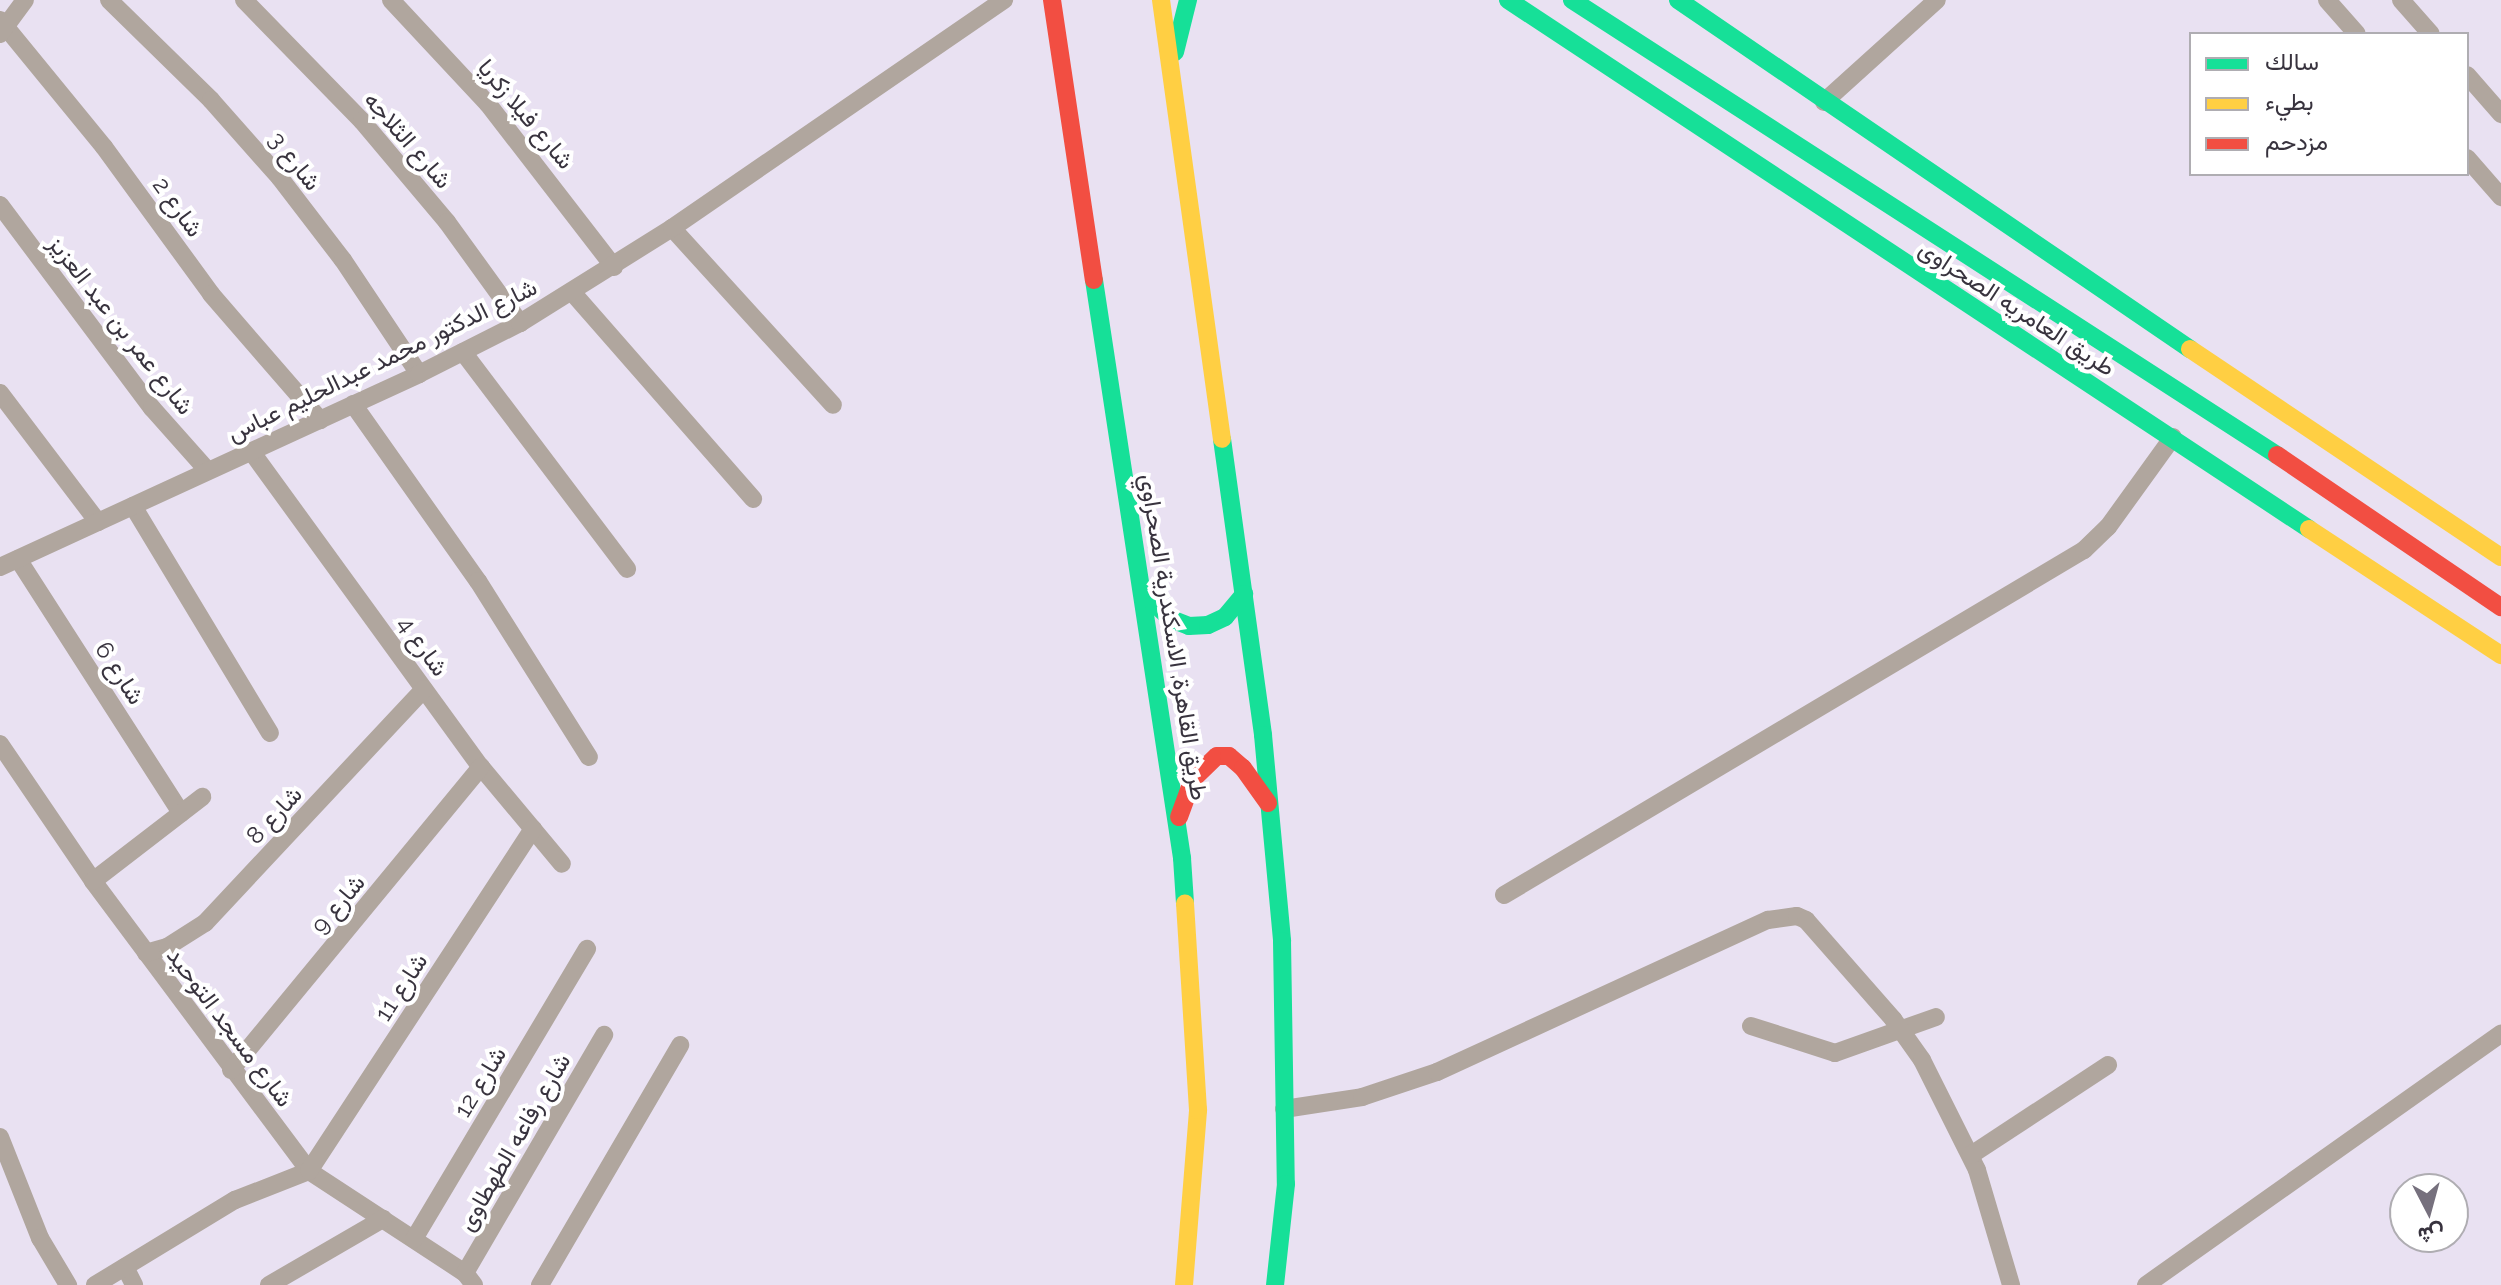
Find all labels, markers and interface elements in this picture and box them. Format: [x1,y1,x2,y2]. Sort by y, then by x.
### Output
legend [2189,32,2469,176]
text: سالك [2265,47,2319,76]
street label: شارع فيلا زكريا [472,53,580,175]
street label: شارع الثلاجه [358,86,458,194]
text: بطيء [2265,87,2314,116]
street label: شارع 3 [263,126,327,196]
text: مزدحم [2265,127,2328,156]
street label: شارع 2 [147,171,209,243]
street label: شارع عمر بن عبد العزيز [42,230,200,420]
street label: طريق العامريه الصحراوى [1914,234,2120,382]
street label: شارع الدكتور محمد عبدالحليم عباس [222,272,542,448]
street label: طريق القاهرة, الاسكندرية الصحراوي [1134,472,1214,802]
street label: شارع 4 [392,610,454,682]
street label: شارع 6 [89,636,151,710]
street label: شارع 8 [240,780,308,850]
street label: شارع 9 [305,869,371,939]
street label: شارع مسجد التوحيد [161,942,299,1112]
street label: شارع 11 [369,948,433,1026]
street label: شارع 12 [448,1042,512,1122]
street label: شارع رفاعه الطهطاوى [452,1048,576,1236]
north arrow [2389,1173,2469,1253]
text: ش [2417,1221,2446,1249]

